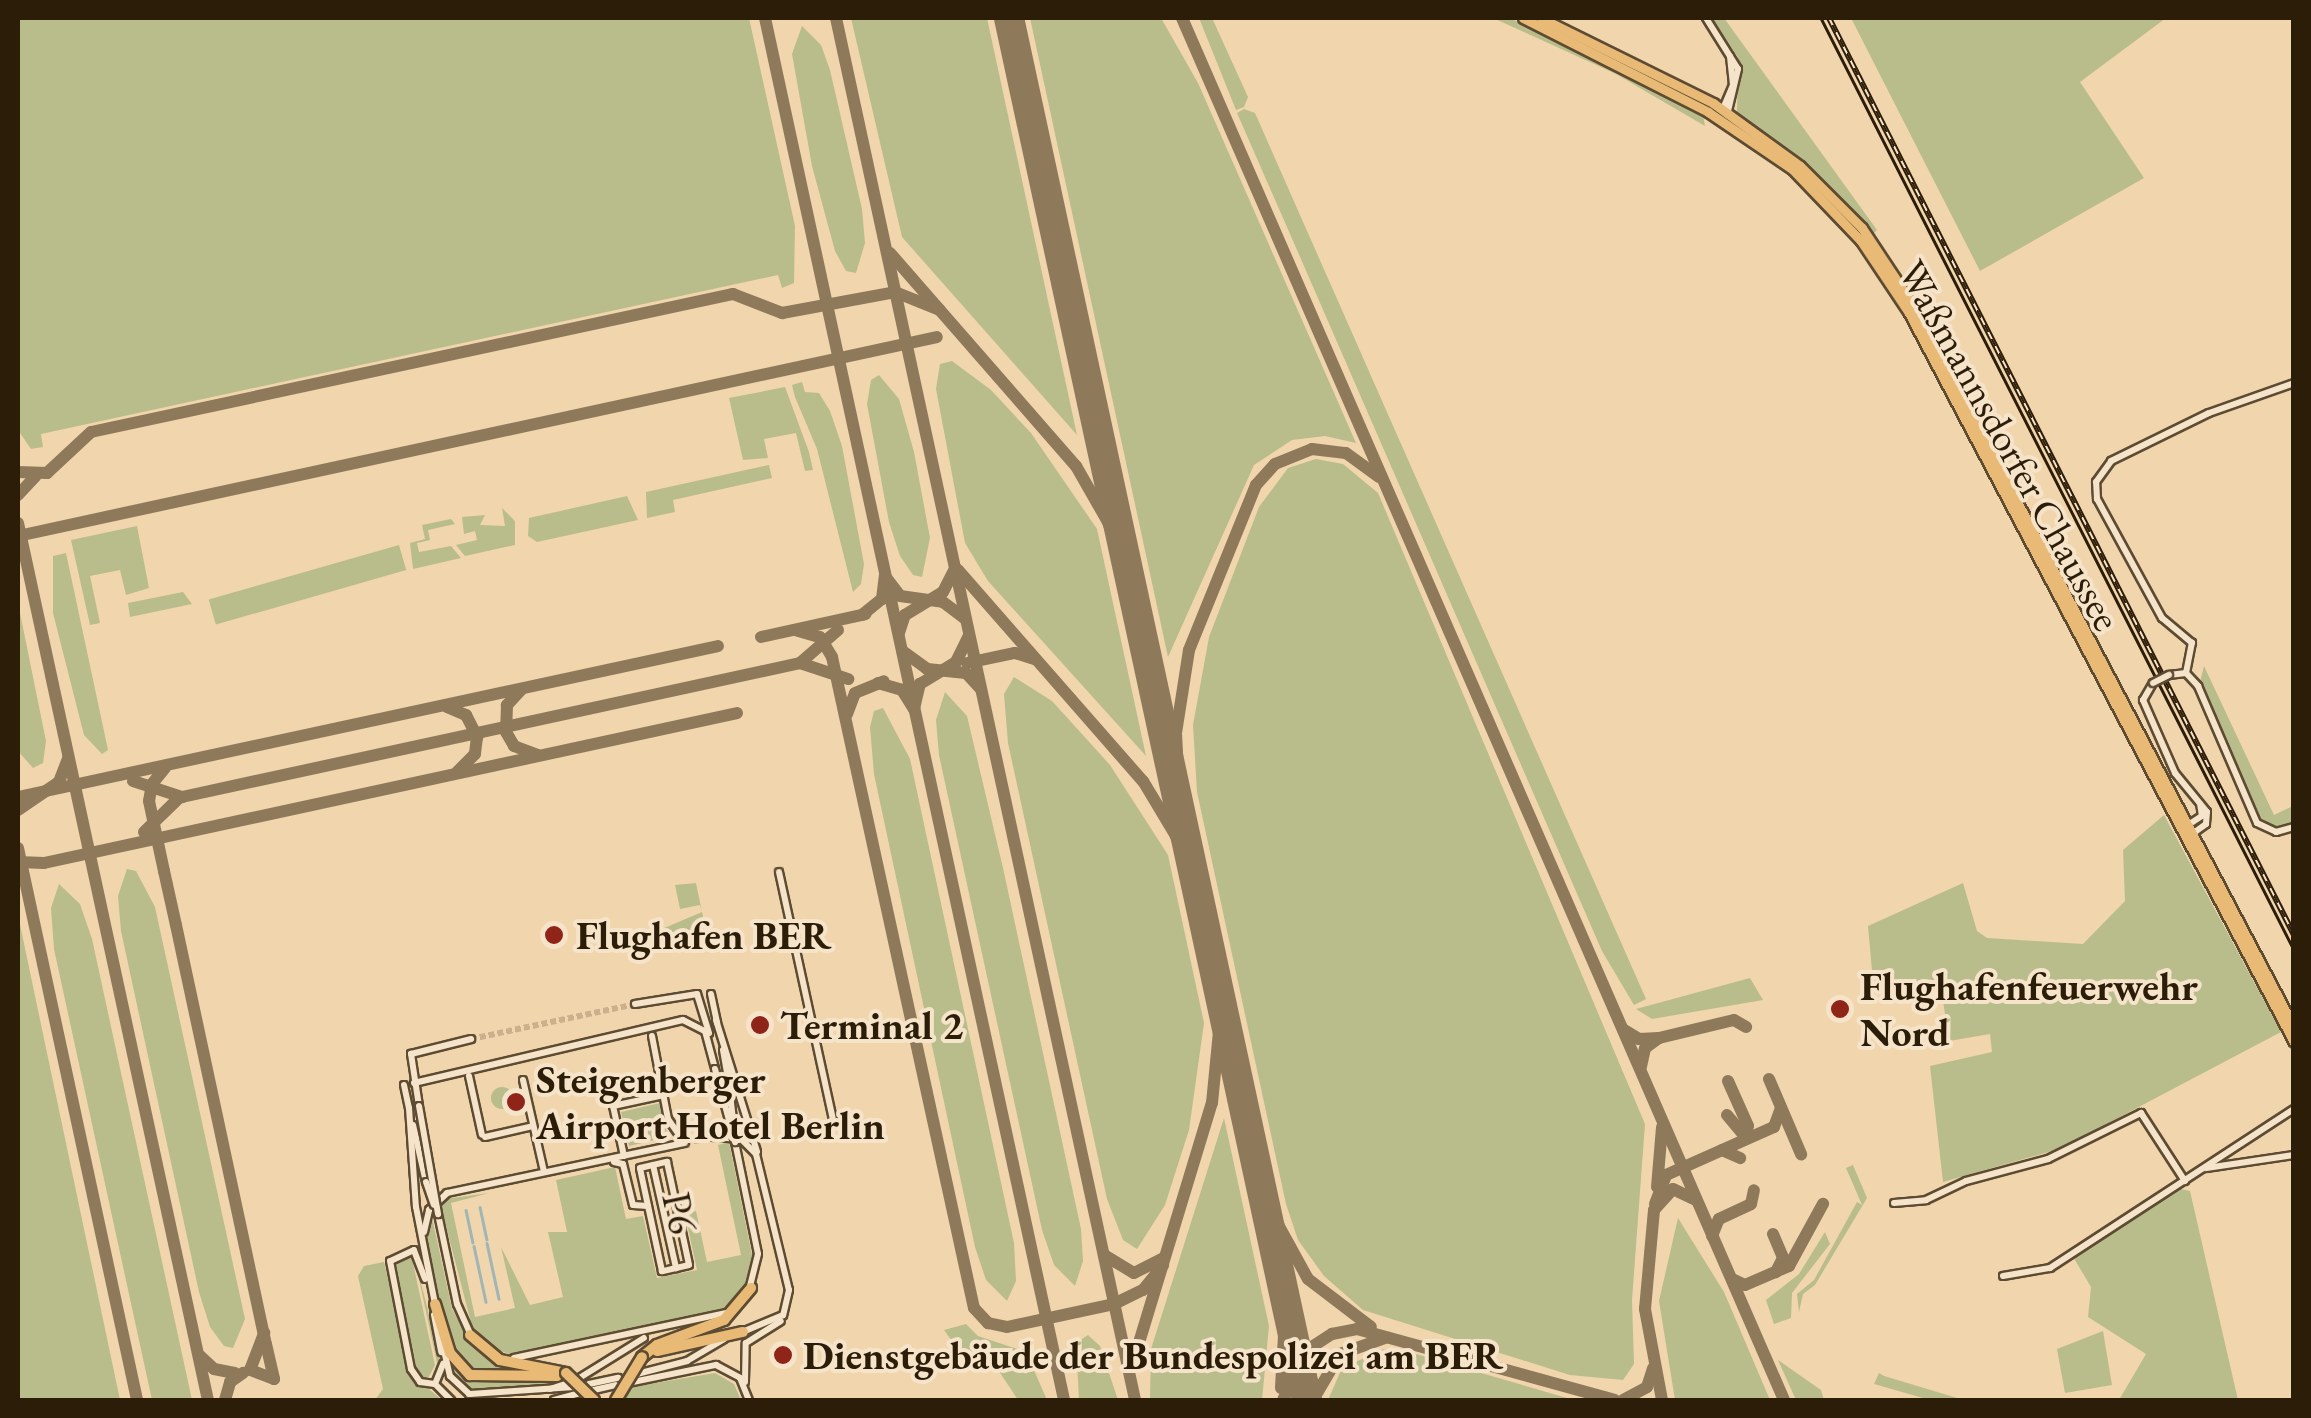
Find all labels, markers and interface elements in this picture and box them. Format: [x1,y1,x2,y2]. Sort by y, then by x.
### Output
street label: Waßmannsdorfer Chaussee [1888,252,2132,638]
place label: Flughafen BER [576,911,831,959]
marker: Flughafen BER [541,922,567,948]
place label: Flughafenfeuerwehr Nord [1860,962,2198,1056]
marker: Flughafenfeuerwehr Nord [1829,998,1851,1020]
place label: Terminal 2 [780,1001,963,1049]
marker: Terminal 2 [749,1014,771,1036]
place label: Steigenberger Airport Hotel Berlin [536,1055,885,1149]
marker: Steigenberger Airport Hotel Berlin [505,1091,527,1113]
street label: P6 [652,1188,708,1238]
place label: Dienstgebäude der Bundespolizei am BER [803,1331,1503,1379]
marker: Dienstgebäude der Bundespolizei am BER [772,1344,794,1366]

